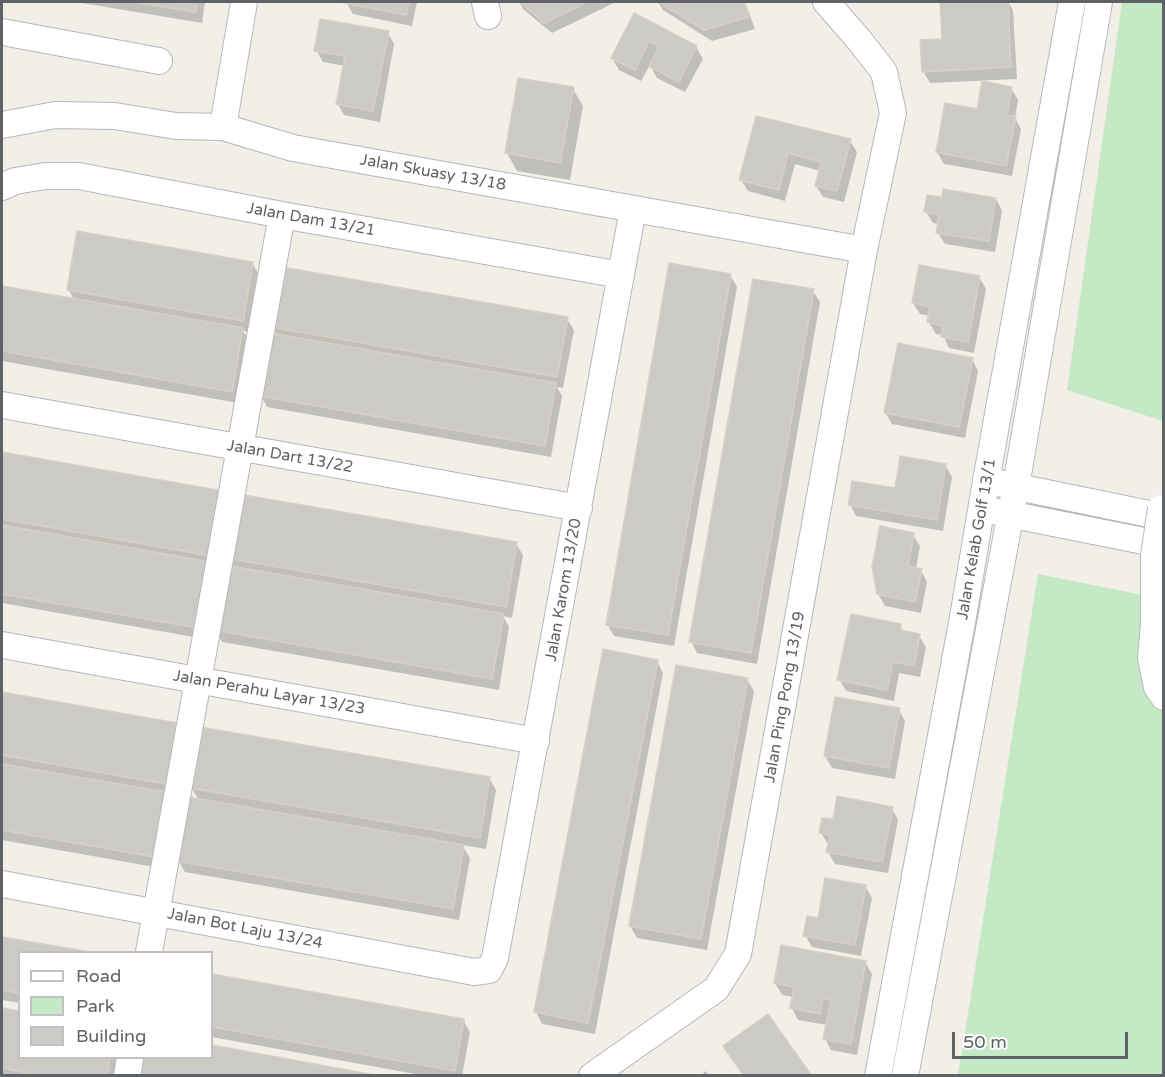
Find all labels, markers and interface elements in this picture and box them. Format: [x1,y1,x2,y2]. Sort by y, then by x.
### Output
street label: Jalan Skuasy 13/18 [358,151,508,195]
street label: Jalan Dam 13/21 [245,199,377,241]
street label: Jalan Dart 13/22 [225,436,355,478]
street label: Jalan Kelab Golf 13/1 [953,457,1001,621]
street label: Jalan Karom 13/20 [542,517,586,663]
street label: Jalan Ping Pong 13/19 [760,610,810,784]
street label: Jalan Perahu Layar 13/23 [171,667,367,719]
street label: Jalan Bot Laju 13/24 [166,905,324,953]
legend [18,951,213,1059]
text: Road [76,965,121,987]
text: Park [76,995,114,1017]
scale bar [955,1020,1130,1058]
text: Building [76,1025,146,1047]
text: 50 m [963,1031,1007,1053]

